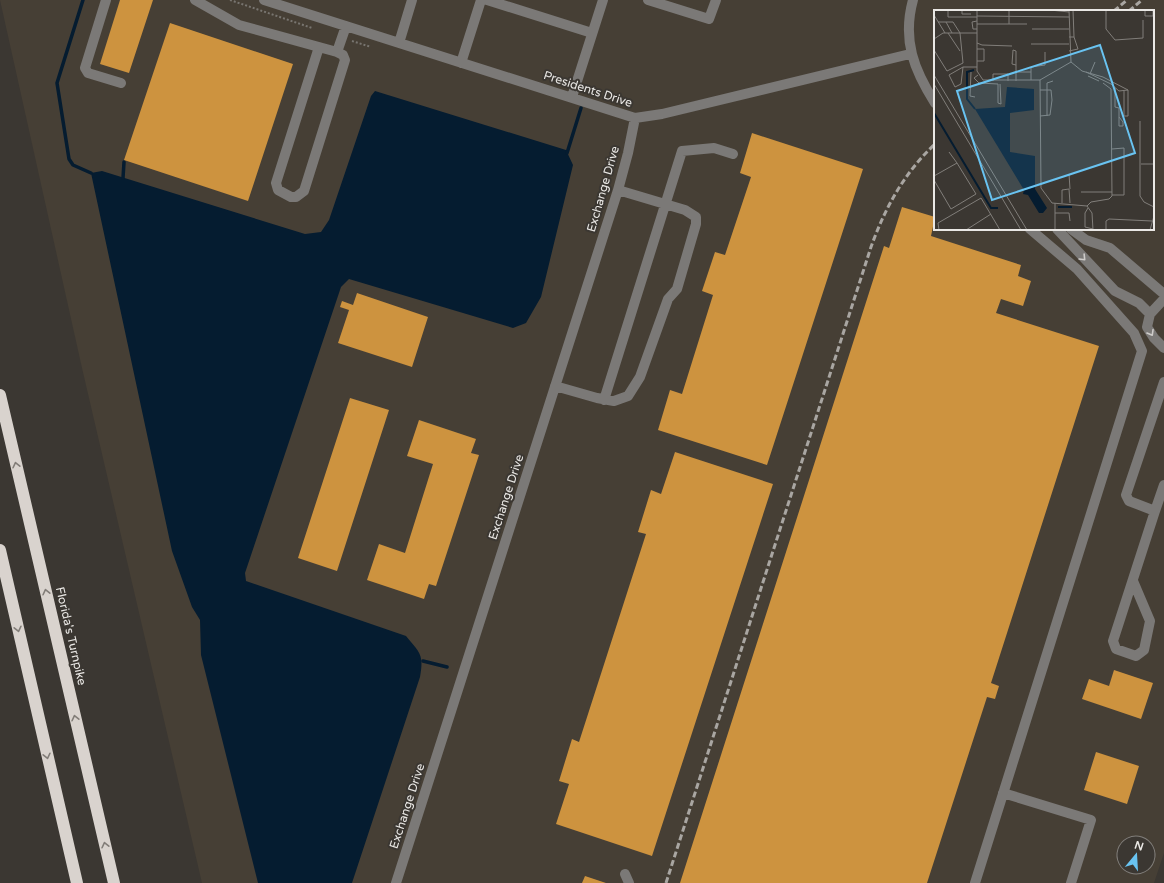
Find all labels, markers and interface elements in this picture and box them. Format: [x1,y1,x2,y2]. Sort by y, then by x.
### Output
inset map [934,10,1154,230]
street label: Presidents Drive [542,68,634,110]
street label: Exchange Drive [584,144,622,234]
one-way arrow [1078,253,1085,261]
one-way arrow [1146,329,1153,336]
street label: Exchange Drive [486,452,526,541]
one-way arrow [13,462,21,468]
street label: Florida's Turnpike [53,585,89,687]
one-way arrow [42,589,51,596]
one-way arrow [14,626,22,632]
one-way arrow [72,715,80,722]
one-way arrow [43,752,51,759]
street label: Exchange Drive [387,761,427,850]
north arrow [1116,835,1156,875]
text: N [1133,838,1145,854]
one-way arrow [101,842,110,849]

